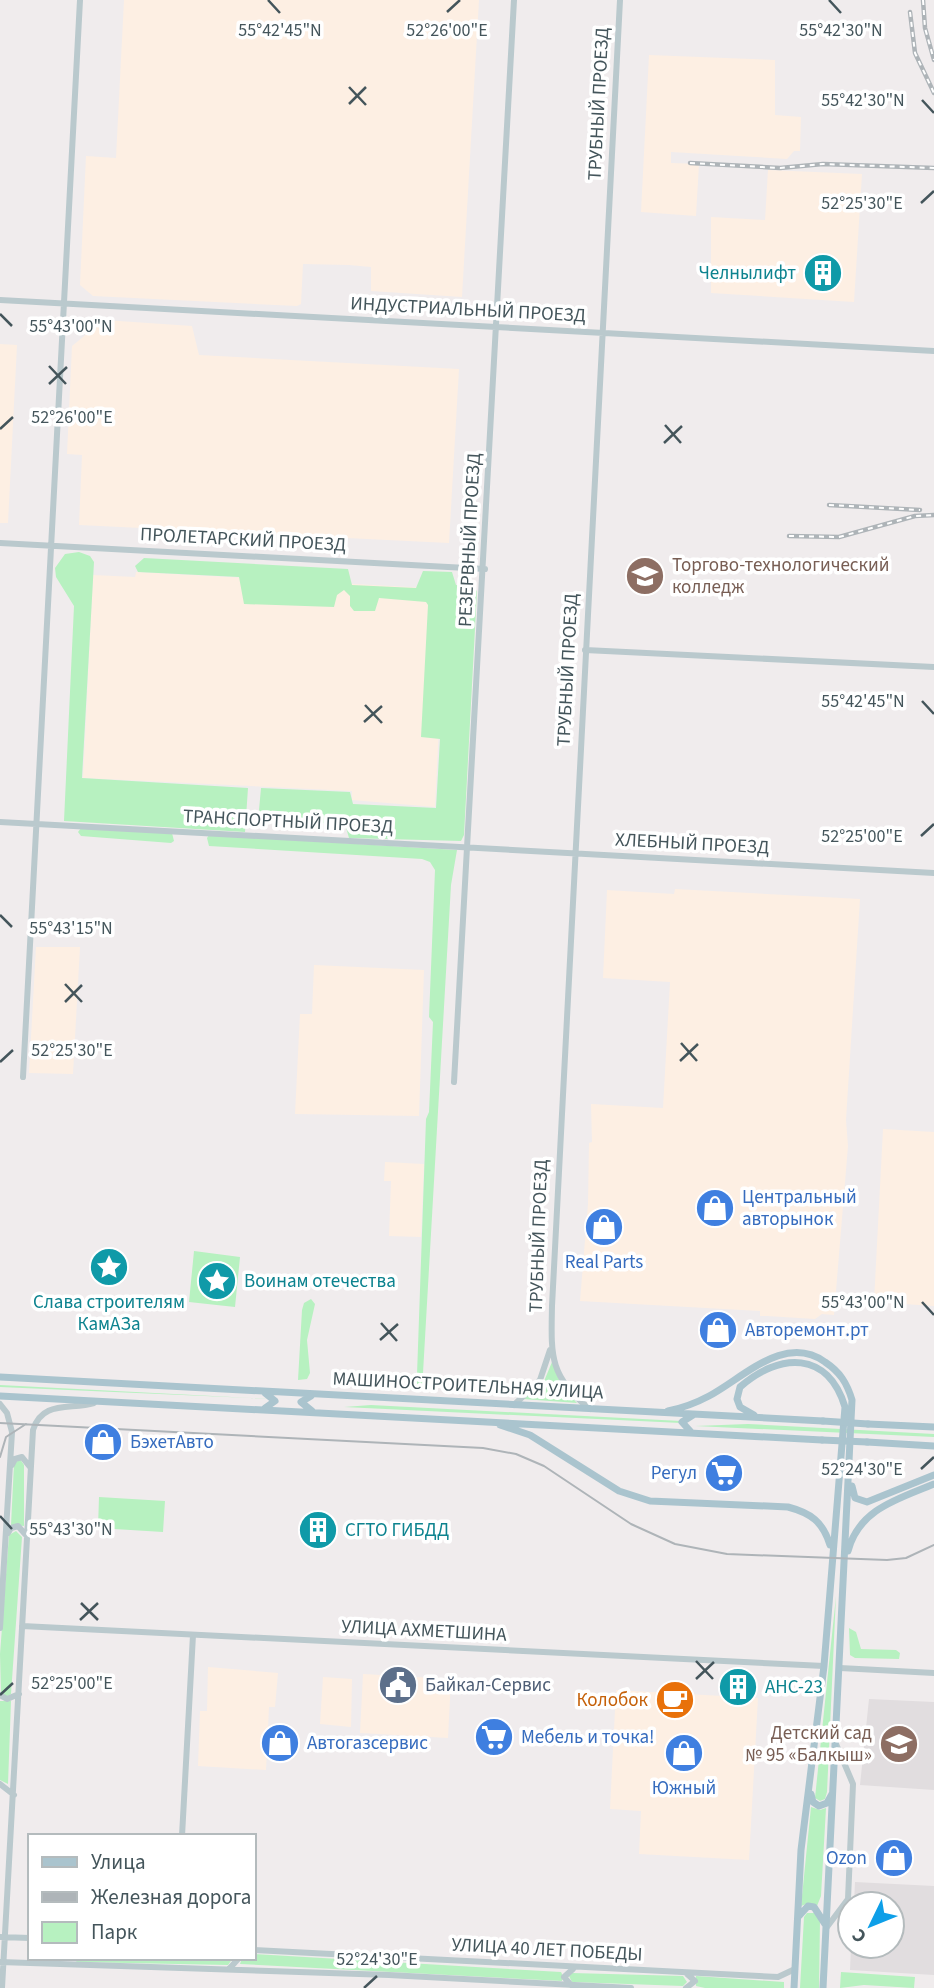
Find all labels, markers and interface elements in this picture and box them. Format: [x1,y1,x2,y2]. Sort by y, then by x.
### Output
text: 55°42'45"N [238,18,322,43]
text: 52°26'00"E [406,18,488,43]
text: 55°42'30"N [799,18,883,43]
street label: ТРУБНЫЙ ПРОЕЗД [582,27,616,181]
text: 55°42'30"N [821,88,905,113]
text: 52°25'30"E [821,191,903,216]
building icon: Челнылифт [802,252,844,294]
place label: Челнылифт [698,260,796,287]
street label: ИНДУСТРИАЛЬНЫЙ ПРОЕЗД [350,290,586,330]
text: 55°43'00"N [29,314,113,339]
text: 52°26'00"E [31,405,113,430]
street label: РЕЗЕРВНЫЙ ПРОЕЗД [452,452,488,628]
street label: ПРОЛЕТАРСКИЙ ПРОЕЗД [139,521,347,559]
place label: Торгово-технологический колледж [672,552,889,601]
school or university icon: Торгово-технологический колледж [624,555,666,597]
street label: ТРУБНЫЙ ПРОЕЗД [551,593,585,747]
text: 55°42'45"N [821,689,905,714]
street label: ТРАНСПОРТНЫЙ ПРОЕЗД [182,803,394,841]
text: 52°25'00"E [821,824,903,849]
street label: ХЛЕБНЫЙ ПРОЕЗД [614,826,770,862]
text: 55°43'15"N [29,916,113,941]
text: 52°25'30"E [31,1038,113,1063]
street label: ТРУБНЫЙ ПРОЕЗД [523,1159,555,1313]
place label: Центральный авторынок [742,1184,857,1233]
shop icon: Центральный авторынок [694,1187,736,1229]
shop icon: Real Parts [583,1206,625,1248]
place icon: Слава строителям КамАЗа [88,1246,130,1288]
place label: Real Parts [565,1249,643,1276]
place icon: Воинам отечества [196,1260,238,1302]
place label: Воинам отечества [244,1268,396,1295]
place label: Слава строителям КамАЗа [33,1289,185,1338]
text: 55°43'00"N [821,1290,905,1315]
shop icon: Авторемонт.рт [697,1309,739,1351]
place label: Авторемонт.рт [745,1317,869,1344]
street label: МАШИНОСТРОИТЕЛЬНАЯ УЛИЦА [332,1365,605,1407]
shop icon: БэхетАвто [82,1421,124,1463]
place label: БэхетАвто [130,1429,214,1456]
supermarket icon: Регул [703,1452,745,1494]
text: 52°24'30"E [821,1457,903,1482]
place label: Регул [651,1460,697,1487]
building icon: СГТО ГИБДД [297,1509,339,1551]
text: 55°43'30"N [29,1517,113,1542]
place label: СГТО ГИБДД [345,1517,449,1544]
street label: УЛИЦА АХМЕТШИНА [341,1613,508,1649]
public building icon: Байкал-Сервис [377,1664,419,1706]
building icon: АНС-23 [717,1666,759,1708]
text: 52°25'00"E [31,1671,113,1696]
place label: Байкал-Сервис [425,1672,551,1699]
place label: АНС-23 [765,1674,823,1701]
cafe icon: Колобок [654,1679,696,1721]
place label: Колобок [576,1687,649,1714]
supermarket icon: Мебель и точка! [473,1716,515,1758]
place label: Детский сад № 95 «Балкыш» [745,1720,872,1769]
shop icon: Автогазсервис [259,1722,301,1764]
school or university icon: Детский сад № 95 «Балкыш» [878,1723,920,1765]
place label: Мебель и точка! [521,1724,655,1751]
place label: Автогазсервис [307,1730,428,1757]
shop icon: Южный [663,1732,705,1774]
place label: Южный [652,1775,716,1802]
legend [28,1834,256,1960]
shop icon: Ozon [873,1837,915,1879]
place label: Ozon [826,1845,867,1872]
text: Улица [91,1847,146,1877]
text: Железная дорога [91,1882,251,1912]
north arrow [836,1890,906,1960]
text: Парк [91,1917,138,1947]
text: С [846,1922,873,1949]
street label: УЛИЦА 40 ЛЕТ ПОБЕДЫ [451,1932,643,1968]
text: 52°24'30"E [336,1947,418,1972]

